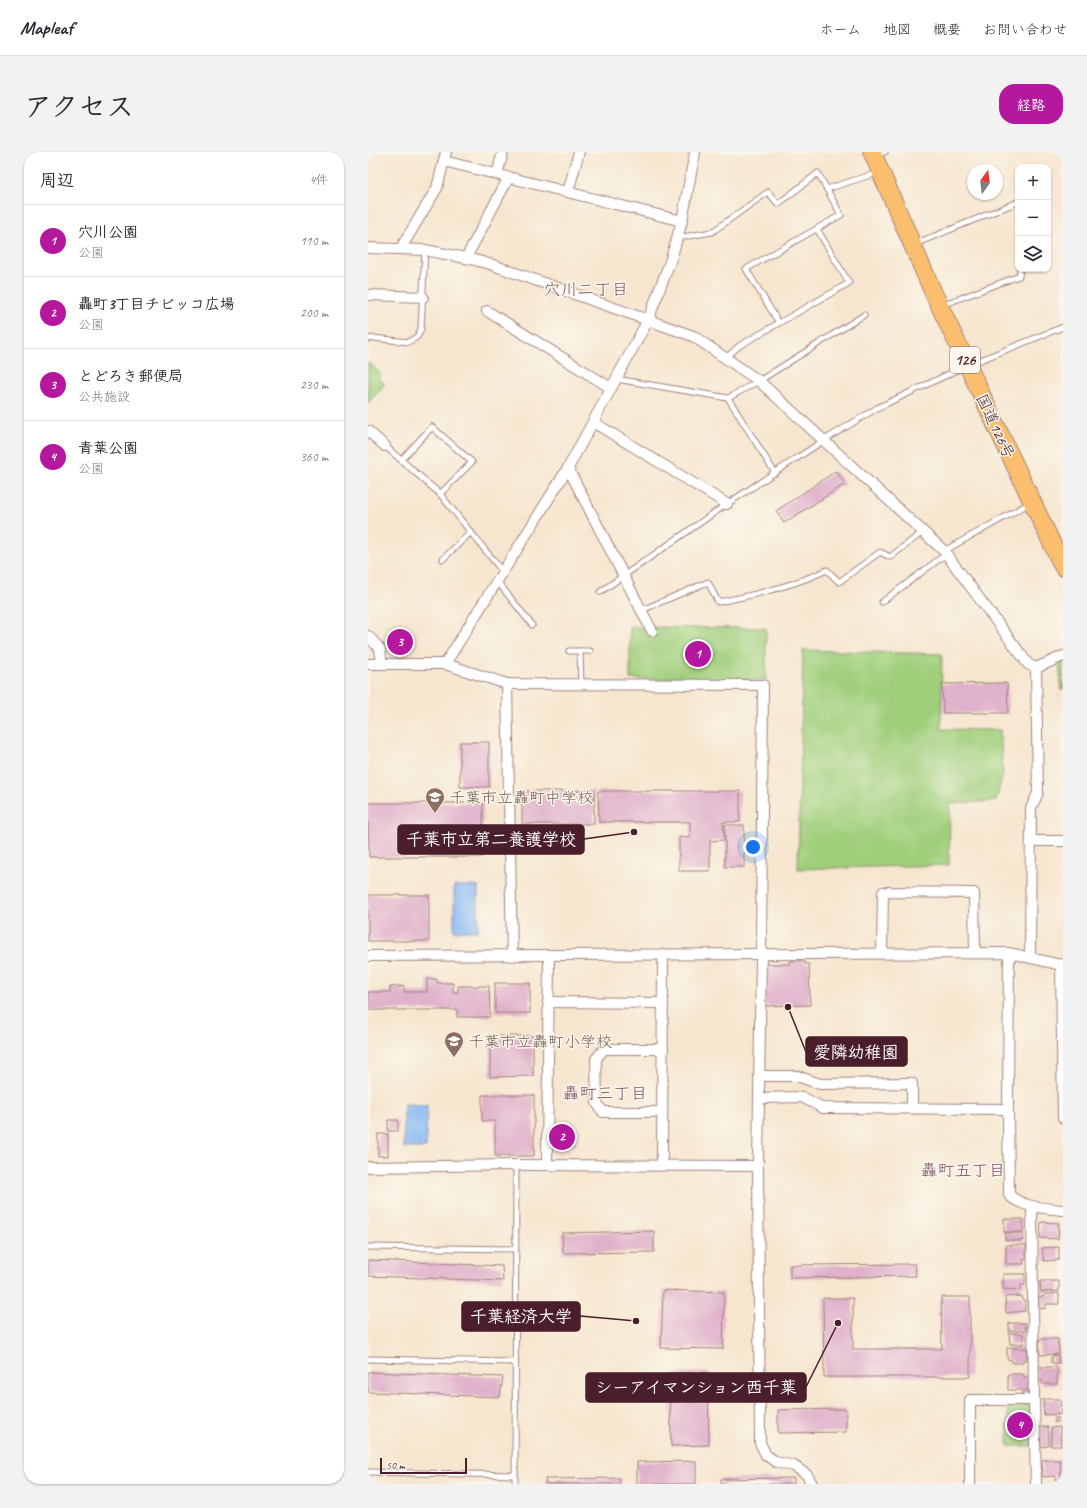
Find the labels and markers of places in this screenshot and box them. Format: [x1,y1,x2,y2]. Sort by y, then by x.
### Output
pin: 3 [387,627,413,657]
pin: 1 [685,639,711,669]
school or university icon: 千葉市立轟町中学校 [424,786,446,814]
place label: 千葉市立轟町中学校 [449,788,593,808]
callout: 千葉市立第二養護学校 [398,825,584,854]
school or university icon: 千葉市立轟町小学校 [443,1030,465,1058]
place label: 千葉市立轟町小学校 [468,1032,612,1052]
callout: 愛隣幼稚園 [806,1037,907,1066]
pin: 2 [549,1122,575,1152]
callout: 千葉経済大学 [462,1302,580,1331]
callout: シーアイマンション西千葉 [586,1373,806,1402]
pin: 4 [1007,1410,1033,1440]

